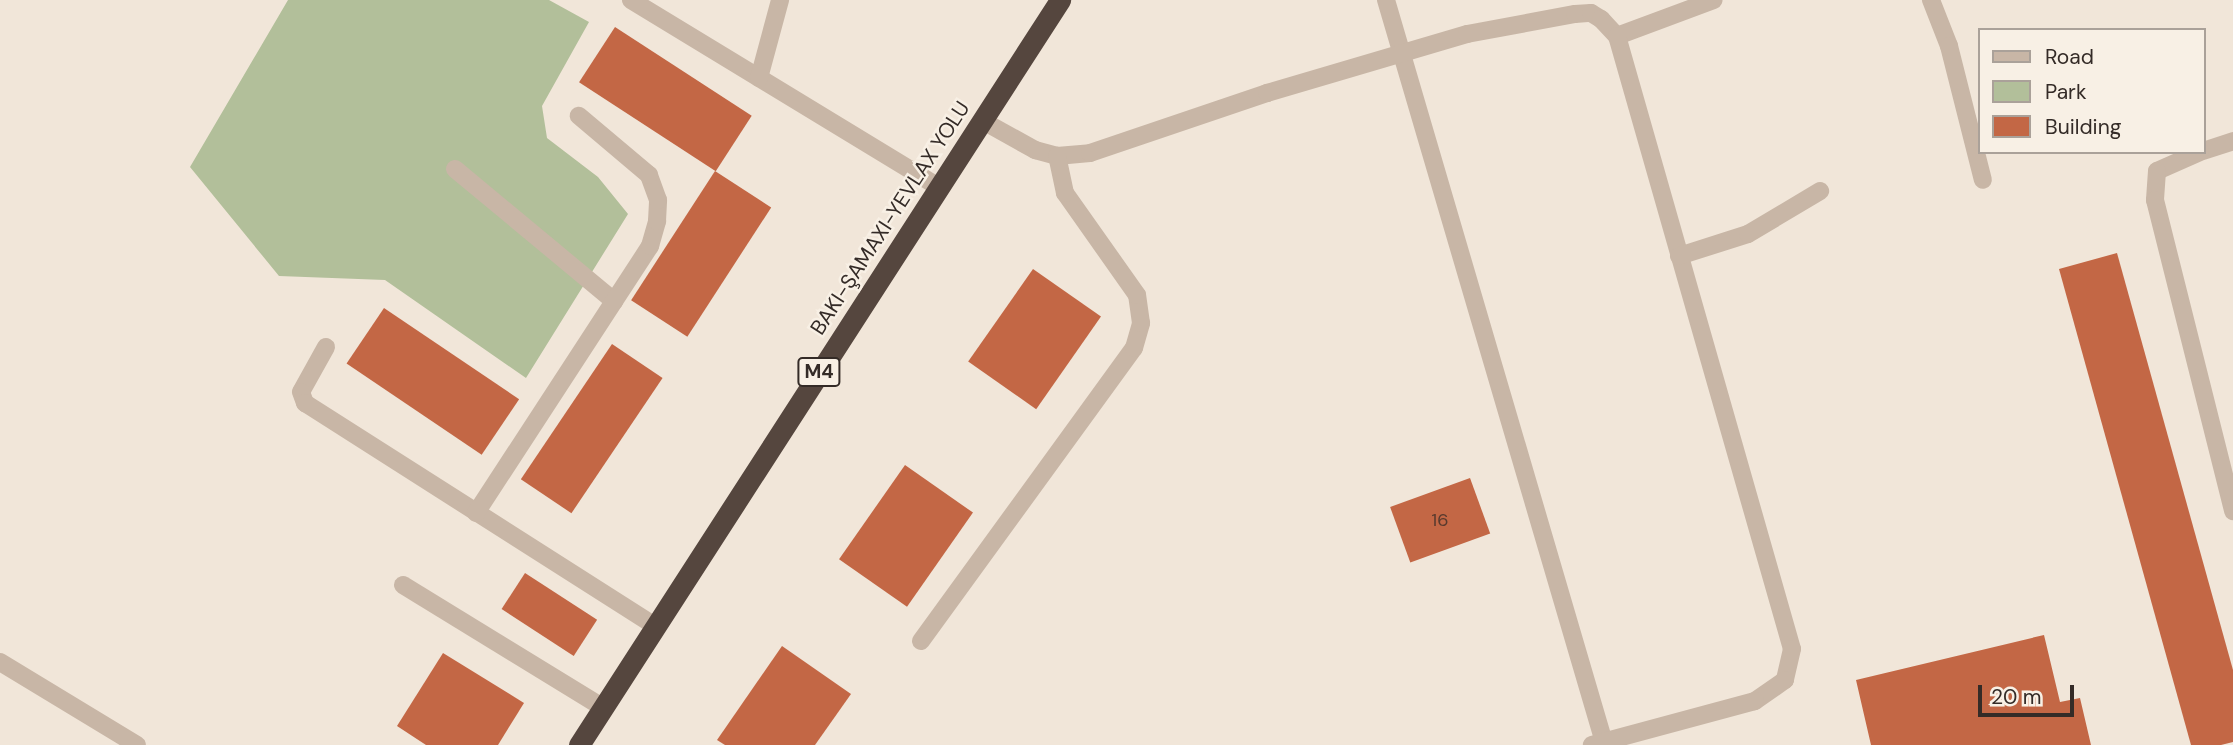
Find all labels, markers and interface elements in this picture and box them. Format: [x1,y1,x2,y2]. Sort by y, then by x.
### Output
legend [1978,28,2205,154]
text: Road [2045,43,2094,71]
text: Park [2045,78,2086,106]
street label: BAKI-ŞAMAXI-YEVLAX YOLU [805,97,975,339]
text: Building [2045,113,2121,141]
road number: M4 [796,356,842,388]
house number: 16 [1432,509,1448,531]
scale bar [1981,672,2077,716]
text: 20 m [1991,683,2042,711]

